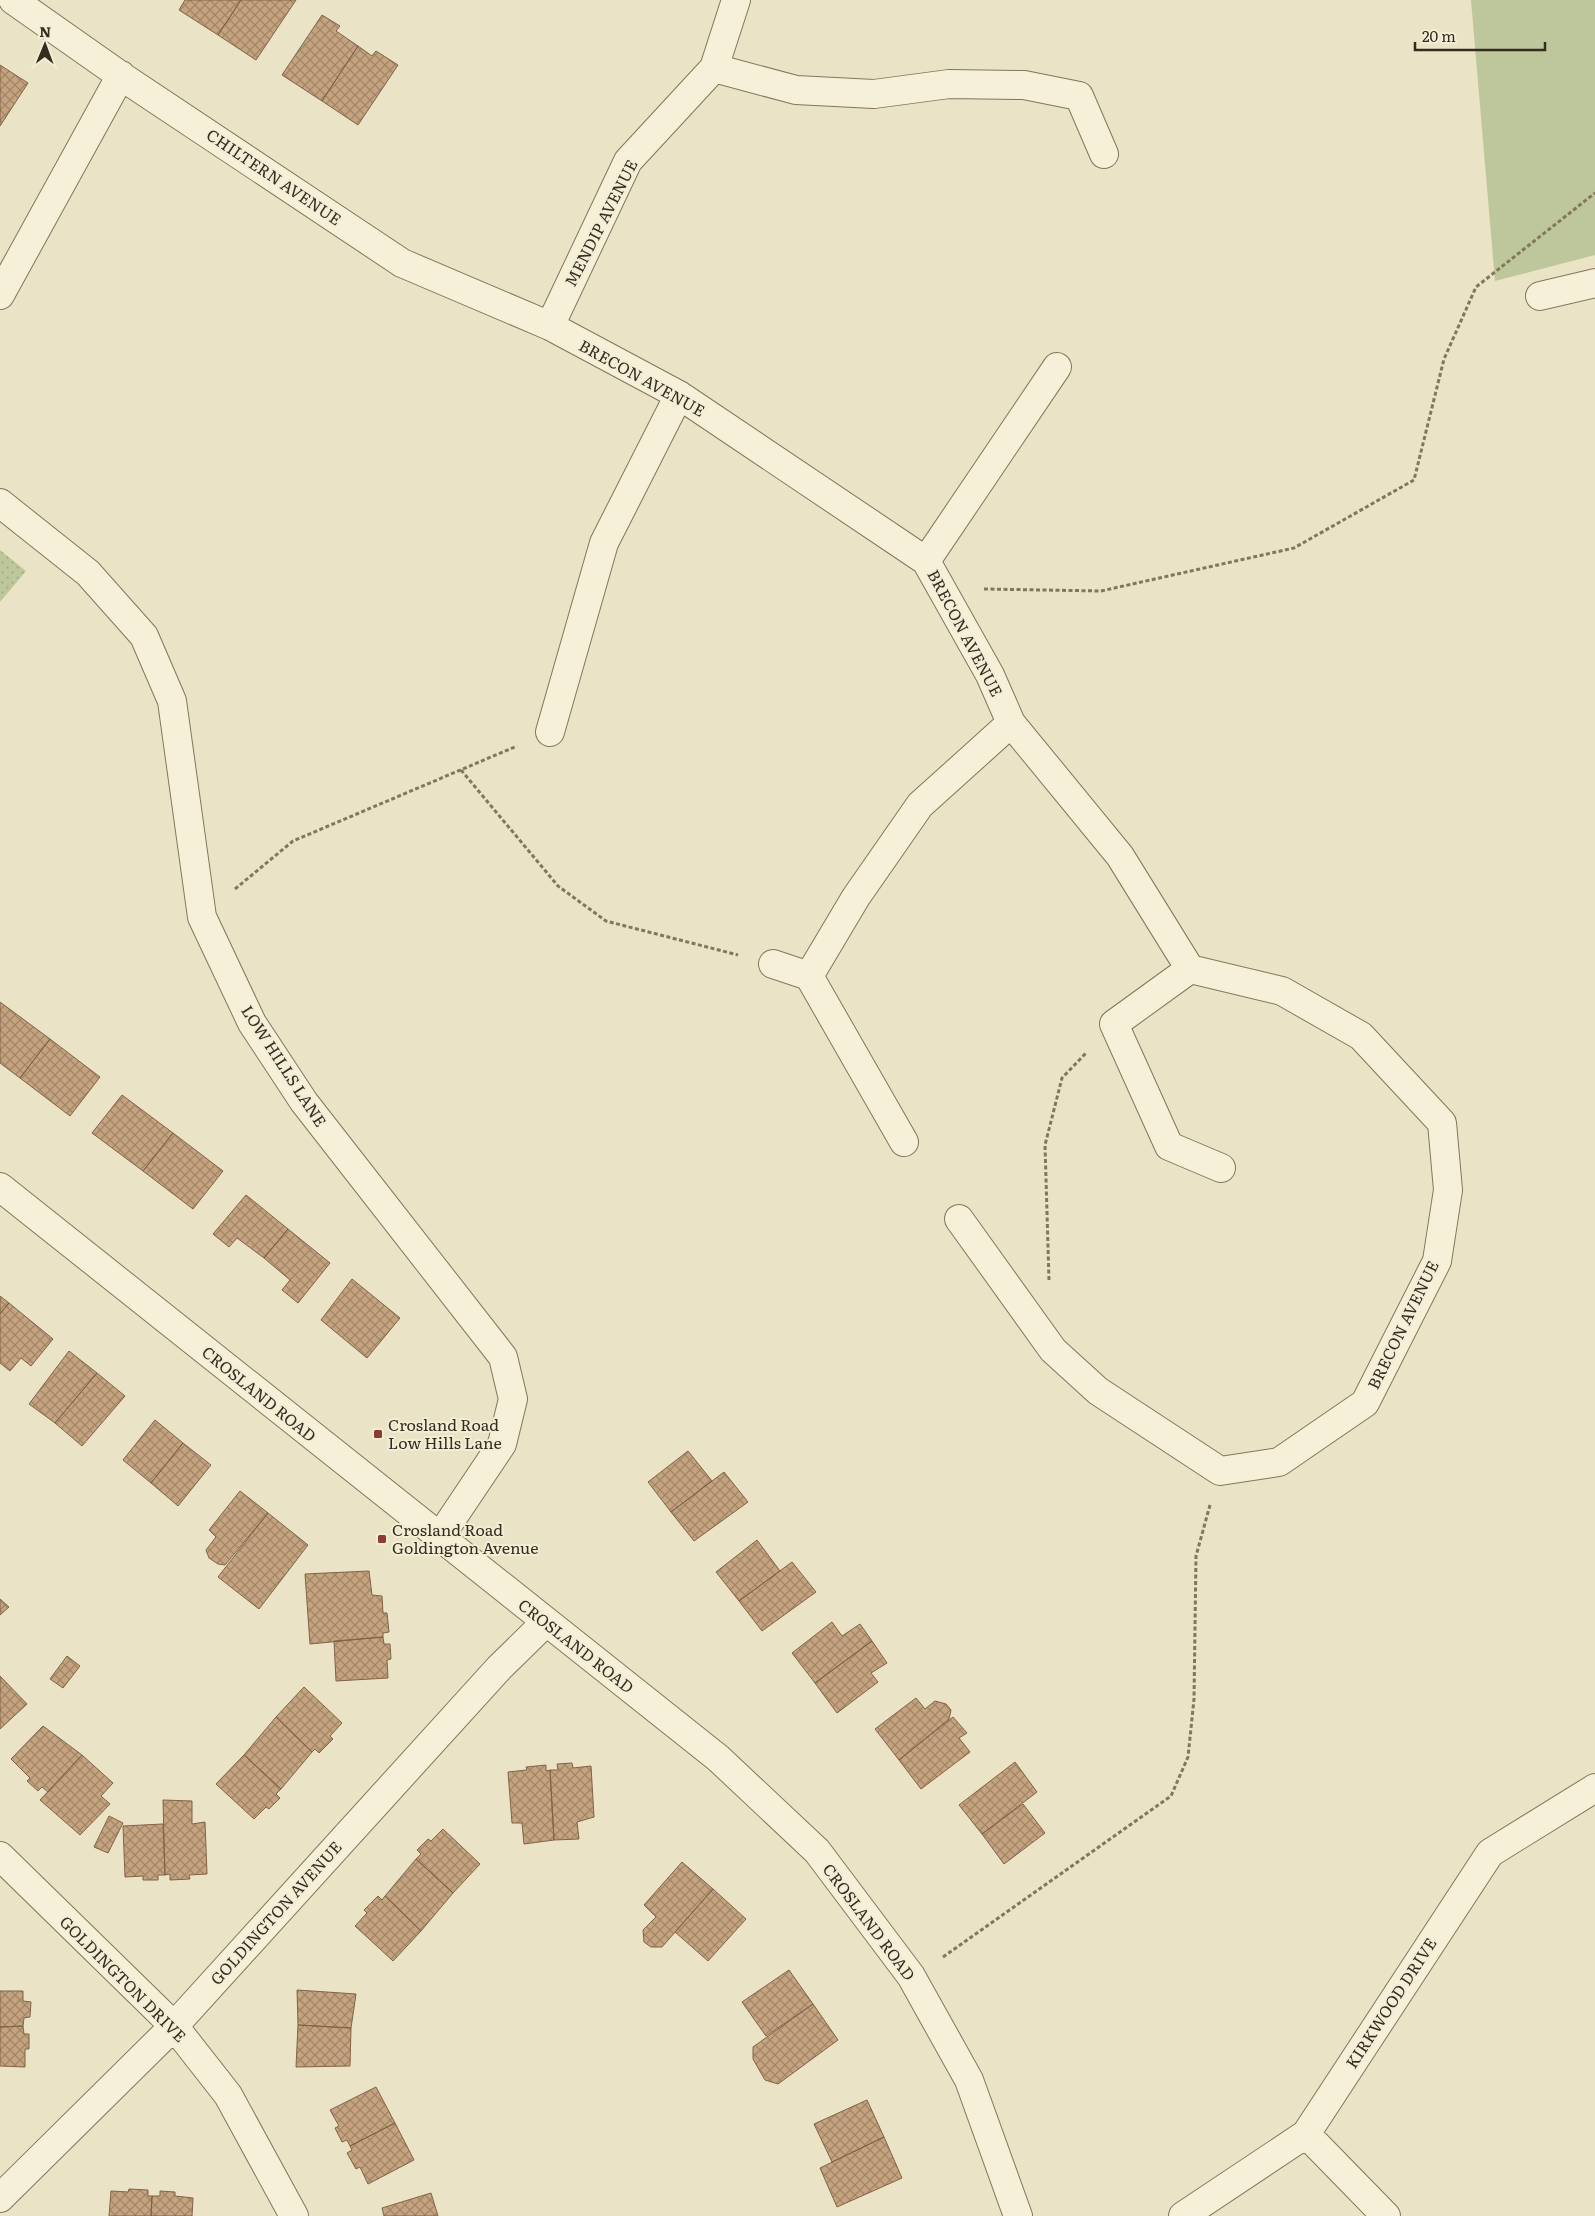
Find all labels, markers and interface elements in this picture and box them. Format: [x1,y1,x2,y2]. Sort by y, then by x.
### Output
north arrow [20,20,70,70]
scale bar [1415,20,1545,52]
text: N [39,21,52,41]
text: 20 m [1422,24,1456,47]
street label: CHILTERN AVENUE [202,122,347,230]
street label: MENDIP AVENUE [558,155,643,290]
street label: BRECON AVENUE [575,333,710,422]
street label: BRECON AVENUE [922,565,1009,700]
street label: LOW HILLS LANE [236,1000,333,1131]
street label: BRECON AVENUE [1360,1256,1444,1393]
street label: CROSLAND ROAD [197,1339,322,1447]
place label: Crosland Road Low Hills Lane [388,1412,502,1454]
marker: Crosland Road Low Hills Lane [372,1428,384,1440]
place label: Crosland Road Goldington Avenue [392,1517,539,1559]
marker: Crosland Road Goldington Avenue [376,1533,388,1545]
street label: CROSLAND ROAD [514,1592,640,1698]
street label: GOLDINGTON AVENUE [204,1835,347,1990]
street label: CROSLAND ROAD [818,1858,922,1985]
street label: GOLDINGTON DRIVE [55,1910,192,2047]
street label: KIRKWOOD DRIVE [1339,1932,1441,2072]

